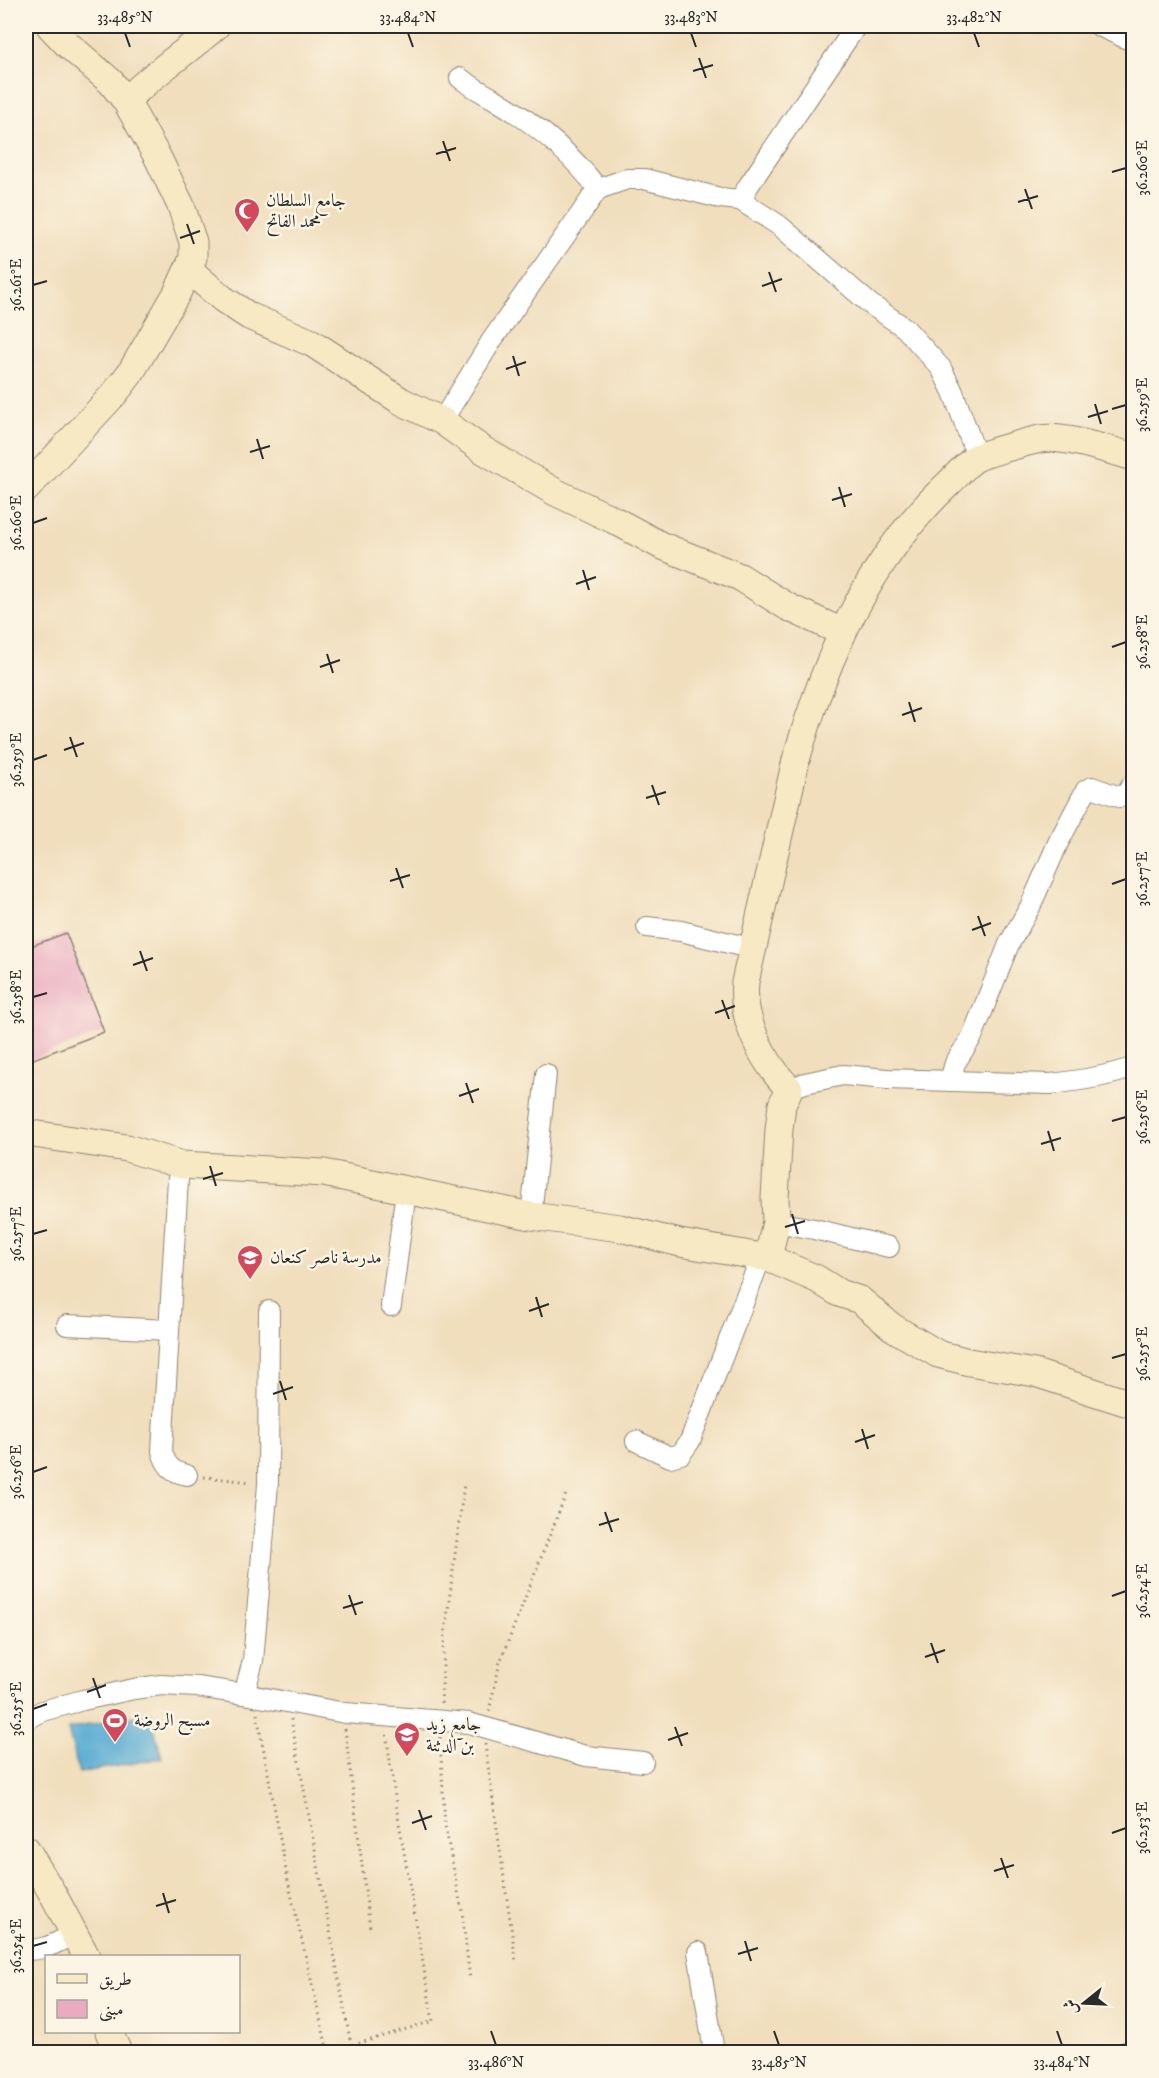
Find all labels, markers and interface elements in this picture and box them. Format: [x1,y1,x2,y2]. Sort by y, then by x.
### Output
text: 33.485°N [97,8,153,27]
text: 33.484°N [380,8,436,27]
text: 33.483°N [664,8,718,27]
text: 33.482°N [946,8,1002,27]
text: 36.260°E [1133,140,1152,196]
place label: جامع السلطان محمد الفاتح [266,190,346,237]
mosque icon: جامع السلطان محمد الفاتح [232,196,262,234]
text: 36.261°E [7,258,26,311]
text: 36.259°E [1133,377,1152,432]
text: 36.260°E [7,495,26,551]
text: 36.258°E [1133,614,1152,669]
text: 36.259°E [7,732,26,787]
text: 36.257°E [1133,851,1152,907]
text: 36.258°E [7,969,26,1024]
text: 36.256°E [1133,1089,1152,1144]
text: 36.257°E [7,1206,26,1262]
school or university icon: مدرسة ناصر كنعان [235,1243,265,1281]
place label: مدرسة ناصر كنعان [270,1247,382,1269]
text: 36.255°E [1133,1326,1152,1381]
text: 36.256°E [7,1444,26,1499]
text: 36.254°E [1133,1563,1152,1618]
text: 36.255°E [7,1681,26,1736]
sports icon: مسبح الروضة [100,1706,130,1744]
place label: مسبح الروضة [134,1710,211,1736]
place label: جامع زيد بن الدثنة [426,1714,481,1757]
school or university icon: جامع زيد بن الدثنة [392,1720,422,1758]
text: 36.253°E [1133,1801,1152,1854]
text: 36.254°E [7,1918,26,1973]
legend [45,1955,240,2033]
text: طريق [99,1969,132,1991]
north arrow [1054,1973,1114,2033]
text: ش [1059,1997,1083,2018]
text: مبنى [99,1999,124,2022]
text: 33.486°N [468,2053,524,2072]
text: 33.485°N [751,2053,807,2072]
text: 33.484°N [1034,2053,1090,2072]

